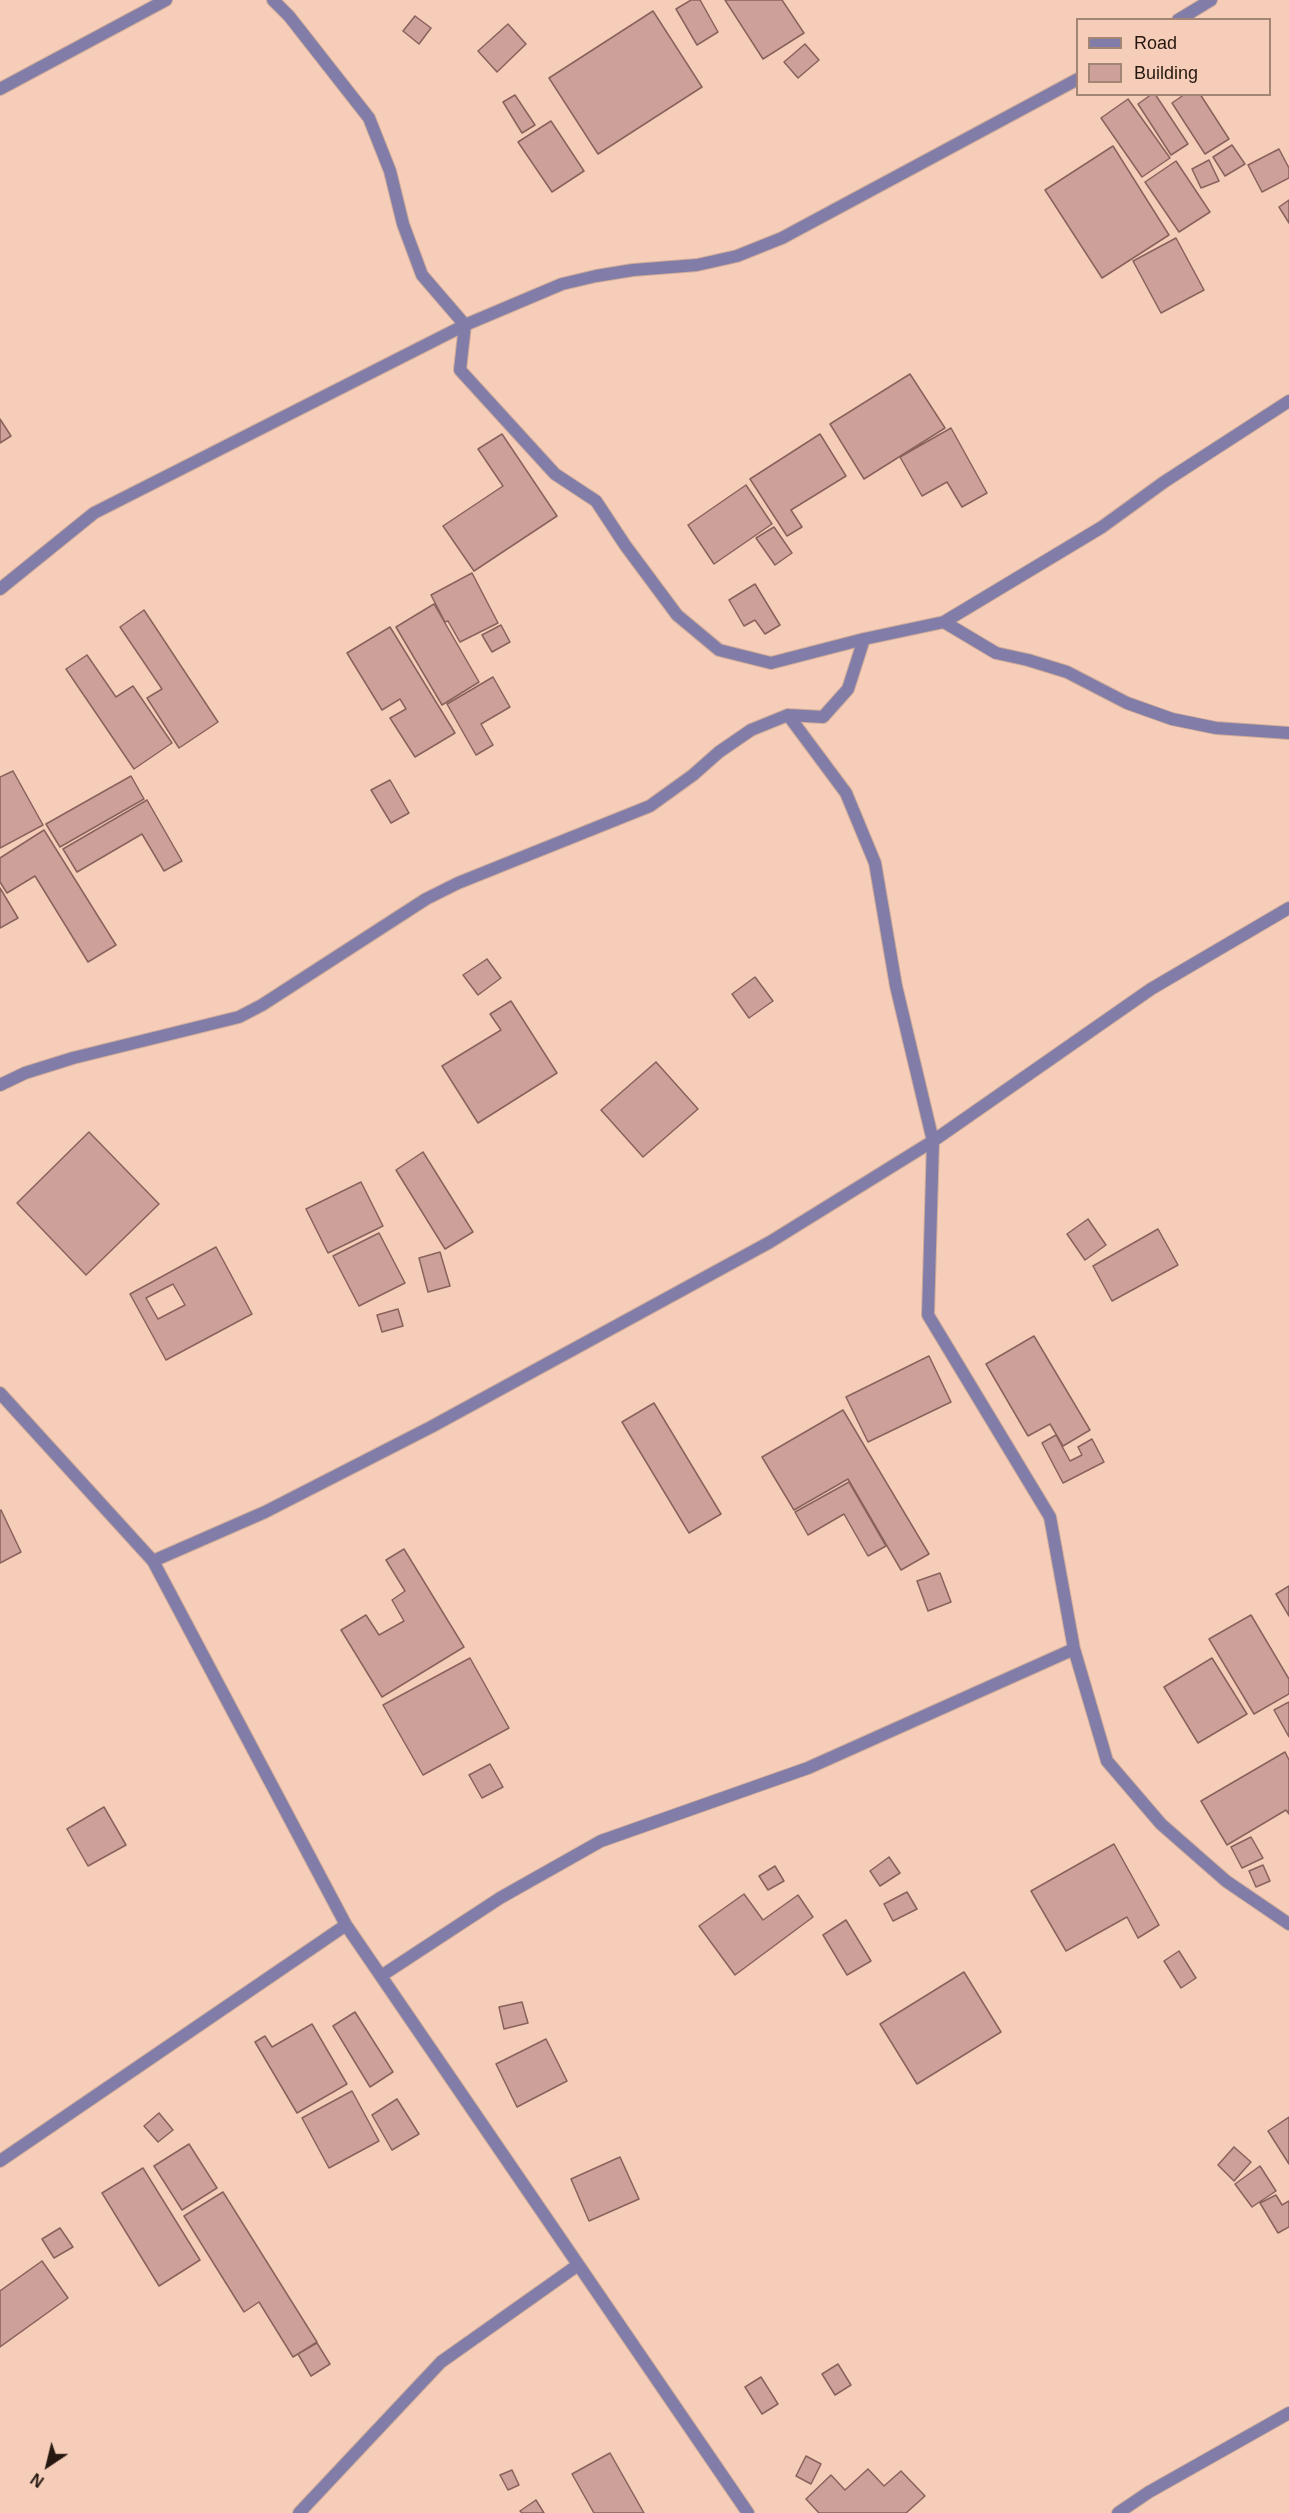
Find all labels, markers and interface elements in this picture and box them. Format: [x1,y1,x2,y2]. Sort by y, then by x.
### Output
legend [1076,18,1271,96]
text: Road [1134,33,1177,53]
text: Building [1134,63,1198,83]
north arrow [18,2435,78,2495]
text: N [28,2470,47,2490]

